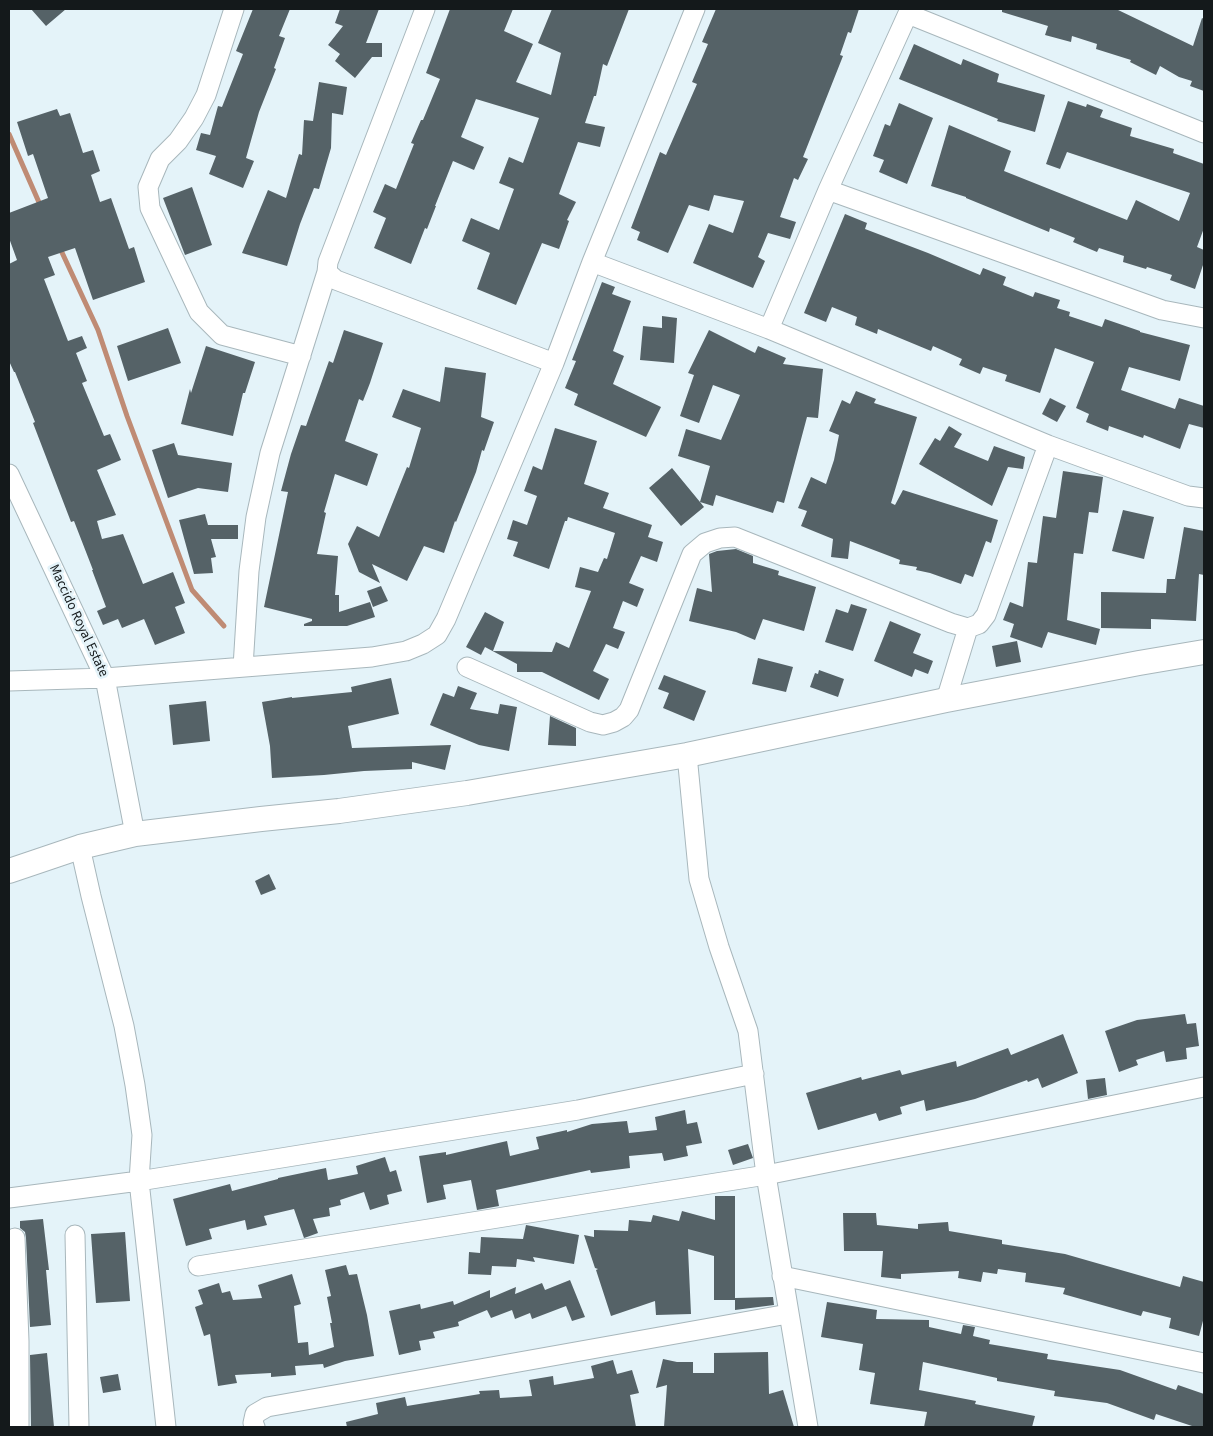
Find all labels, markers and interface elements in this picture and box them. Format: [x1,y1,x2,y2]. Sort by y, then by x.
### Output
street label: Maccido Royal Estate [45,562,111,680]

